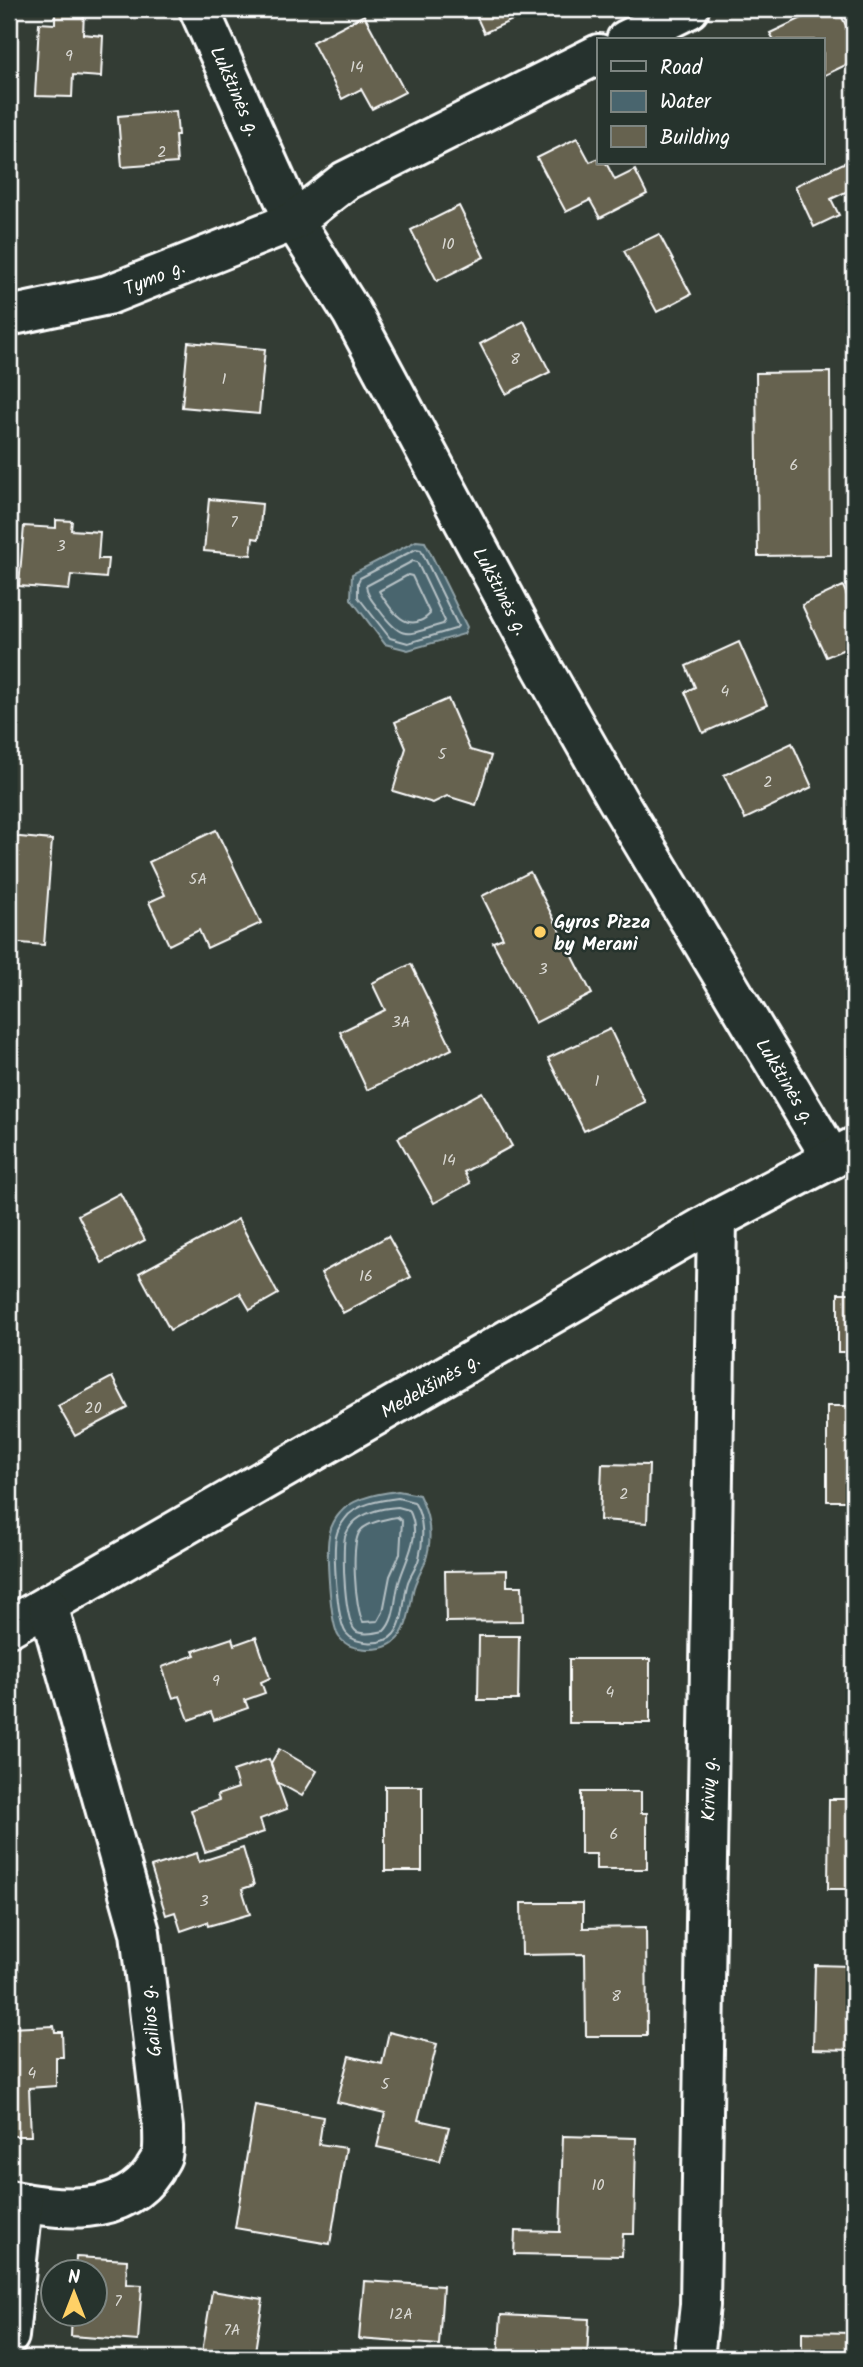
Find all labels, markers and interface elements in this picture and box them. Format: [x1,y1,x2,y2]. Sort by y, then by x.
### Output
legend [597,38,824,164]
street label: Lukštinės g. [201,42,267,142]
house number: 9 [65,44,73,69]
text: Road [660,52,703,85]
house number: 14 [350,55,364,80]
text: Water [660,86,712,119]
text: Building [660,122,730,155]
house number: 2 [157,140,167,165]
house number: 10 [441,232,455,257]
street label: Tymo g. [119,253,190,305]
house number: 8 [510,347,520,372]
house number: 1 [221,367,227,392]
house number: 6 [790,453,798,478]
house number: 7 [230,510,238,535]
house number: 3 [56,534,66,559]
street label: Lukštinės g. [463,542,535,641]
house number: 4 [721,679,730,704]
house number: 5 [438,742,448,767]
house number: 2 [763,770,773,795]
house number: 5A [189,867,207,892]
place label: Gyros Pizza by Merani [554,908,651,960]
marker: Gyros Pizza by Merani [532,924,548,940]
house number: 3 [538,957,548,982]
house number: 3A [392,1010,411,1035]
street label: Lukštinės g. [747,1033,822,1131]
house number: 1 [594,1069,600,1094]
house number: 14 [442,1148,456,1173]
house number: 16 [359,1264,373,1289]
street label: Medekšinės g. [376,1346,486,1427]
house number: 20 [84,1396,102,1421]
house number: 2 [619,1482,629,1507]
house number: 9 [212,1669,220,1694]
house number: 4 [606,1680,615,1705]
street label: Krivių g. [694,1756,726,1822]
house number: 6 [610,1822,618,1847]
house number: 3 [199,1889,209,1914]
street label: Gailios g. [133,1983,171,2058]
house number: 8 [611,1984,621,2009]
house number: 4 [28,2061,37,2086]
house number: 5 [381,2072,391,2097]
house number: 10 [591,2173,605,2198]
north arrow [38,2258,108,2328]
text: N [68,2263,80,2293]
house number: 7 [114,2289,122,2314]
house number: 12A [389,2302,413,2327]
house number: 7A [223,2318,241,2343]

